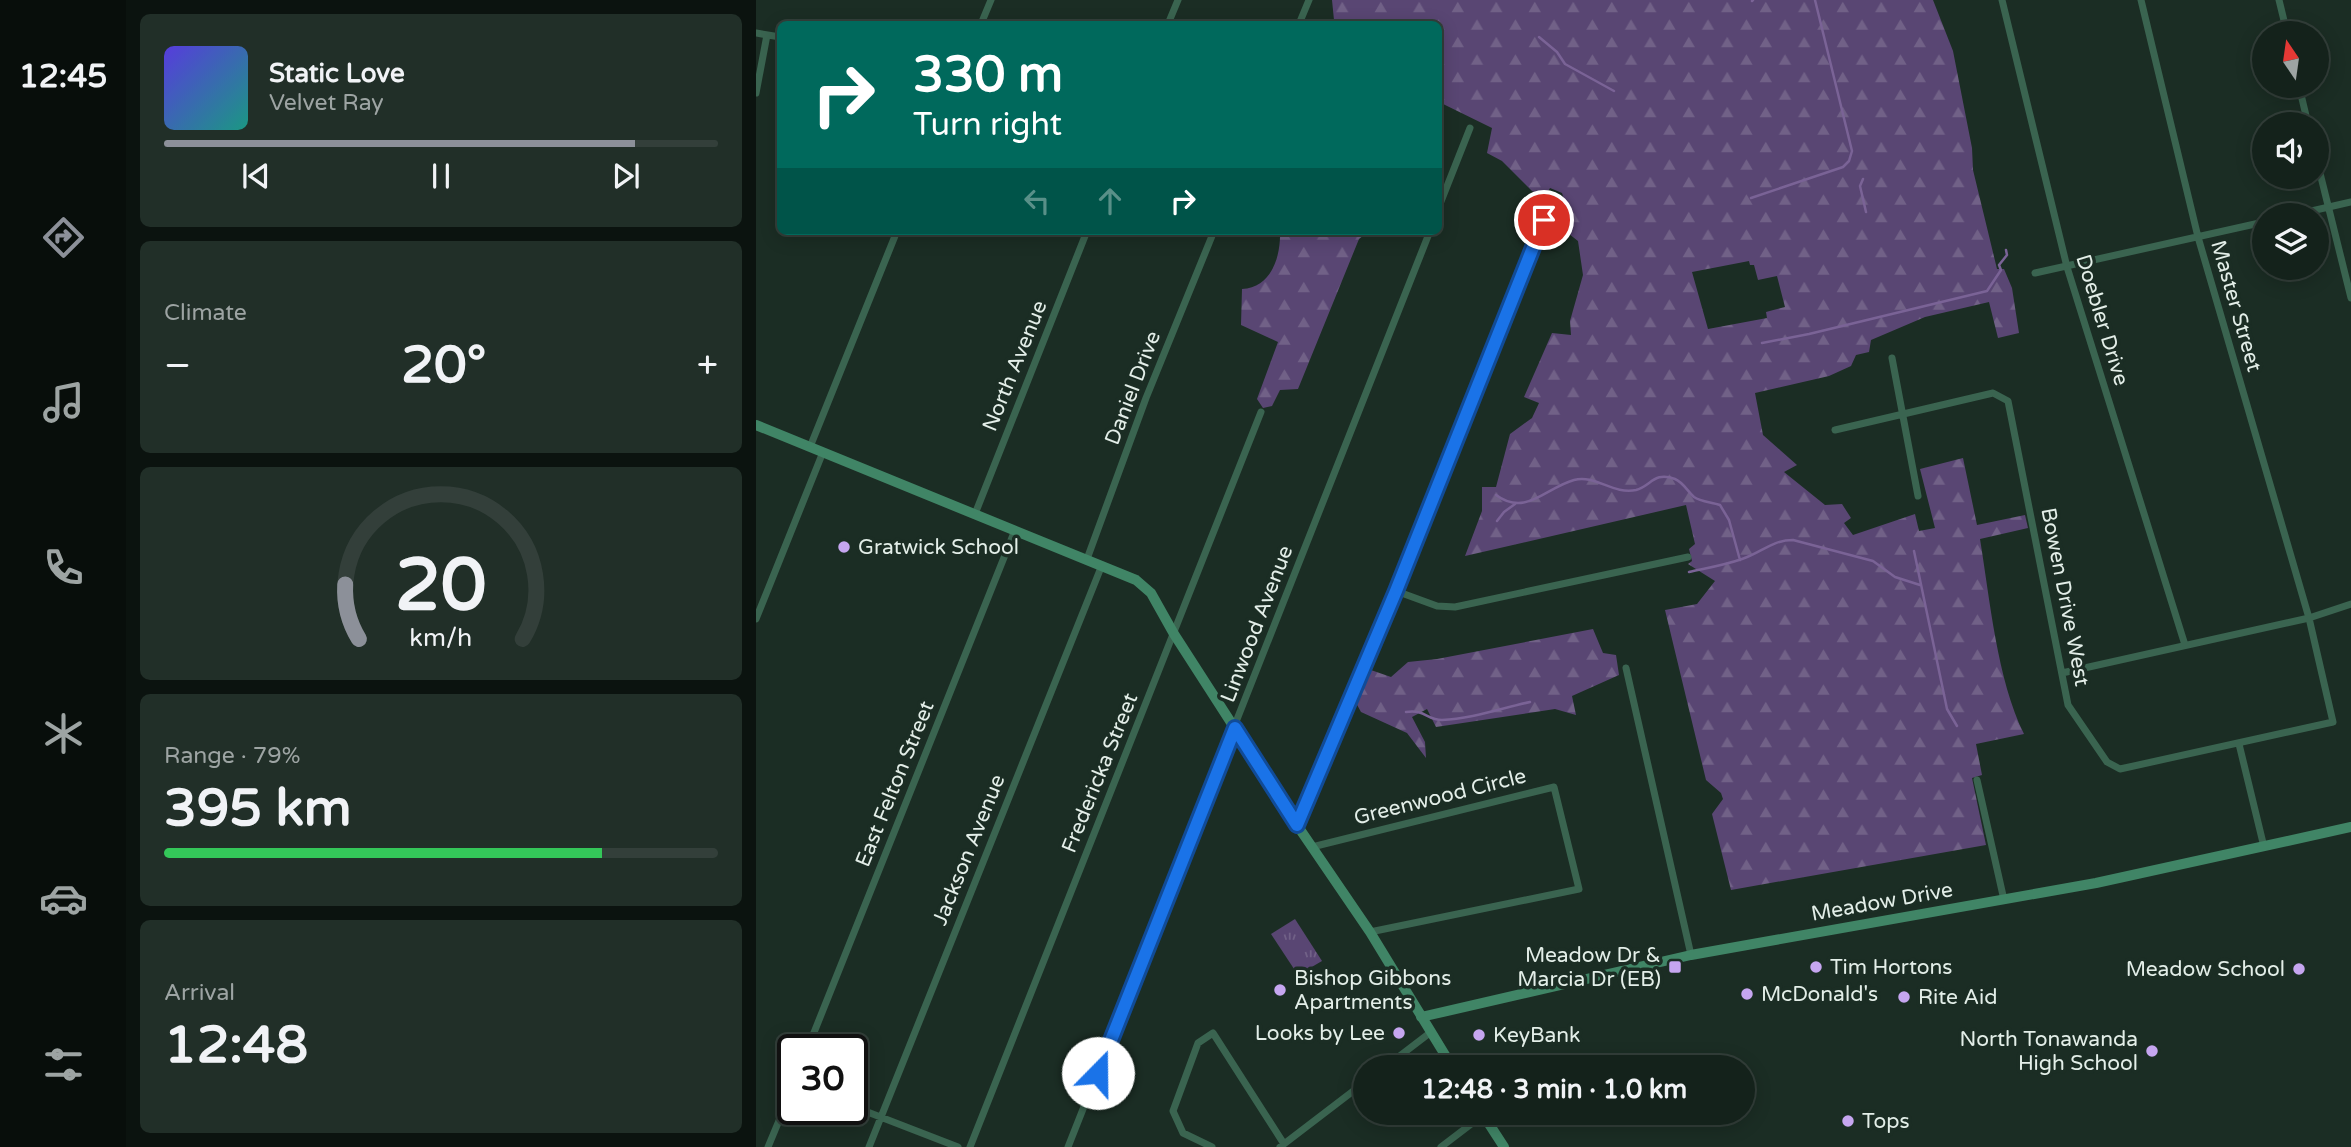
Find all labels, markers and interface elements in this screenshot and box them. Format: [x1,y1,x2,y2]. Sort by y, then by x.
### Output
north arrow [2252,21,2329,98]
map controls [2252,21,2329,280]
text: 330 m [913,46,1063,105]
icon: right [798,49,889,140]
text: 12:45 [19,58,107,96]
text: Static Love [269,58,405,89]
text: Velvet Ray [269,89,384,117]
text: Turn right [913,106,1062,144]
button: sound [2252,112,2329,189]
icon: previous [237,157,275,195]
icon: pause [422,157,460,195]
icon: next [607,157,645,195]
icon: left [1018,182,1056,220]
icon: ahead [1091,182,1129,220]
icon: right [1164,182,1202,220]
pin [1514,190,1574,250]
icon: arrive [1525,201,1563,239]
button: layers [2252,203,2329,280]
icon: directions [39,213,88,262]
street label: Master Street [2205,237,2267,375]
street label: Doebler Drive [2070,251,2134,389]
street label: North Avenue [977,297,1053,435]
text: Climate [164,299,247,327]
street label: Daniel Drive [1100,328,1166,448]
text: 20° [401,334,486,397]
text: − [164,343,191,389]
text: + [697,343,718,389]
icon: music [39,378,88,427]
street label: Bowen Drive West [2035,506,2095,688]
place label: Gratwick School [858,535,1019,560]
marker: Gratwick School [836,539,852,555]
street label: Linwood Avenue [1216,542,1298,706]
icon: phone [39,543,88,592]
text: 20 [395,543,487,631]
text: km/h [410,623,472,653]
street label: Fredericka Street [1057,690,1143,856]
street label: East Felton Street [850,698,940,870]
icon: climate [39,709,88,758]
text: Range · 79% [164,742,300,770]
street label: Greenwood Circle [1351,763,1529,830]
street label: Jackson Avenue [927,771,1011,929]
text: 395 km [164,777,352,840]
icon: car [39,874,88,923]
street label: Meadow Drive [1809,877,1955,927]
place label: Meadow Dr & Marcia Dr (EB) [1517,943,1661,992]
place label: Tim Hortons [1830,955,1952,980]
place label: Meadow School [2126,957,2285,982]
marker: Meadow Dr & Marcia Dr (EB) [1667,959,1683,975]
marker: Tim Hortons [1808,959,1824,975]
marker: Meadow School [2291,961,2307,977]
place label: Bishop Gibbons Apartments [1294,966,1451,1015]
text: Arrival [164,979,235,1007]
marker: Bishop Gibbons Apartments [1272,982,1288,998]
place label: McDonald's [1761,982,1878,1007]
place label: Rite Aid [1918,985,1997,1010]
marker: McDonald's [1739,986,1755,1002]
marker: Rite Aid [1896,989,1912,1005]
text: 12:48 [164,1014,308,1077]
place label: Looks by Lee [1255,1021,1385,1046]
place label: KeyBank [1493,1023,1581,1048]
marker: Looks by Lee [1391,1025,1407,1041]
marker: KeyBank [1471,1027,1487,1043]
place label: North Tonawanda High School [1960,1027,2138,1076]
speed limit sign: 30 [777,1034,868,1125]
position arrow [1061,1036,1135,1110]
icon: filters [39,1040,88,1089]
marker: North Tonawanda High School [2144,1043,2160,1059]
text: 12:48 · 3 min · 1.0 km [1421,1074,1687,1105]
place label: Tops [1862,1109,1910,1134]
marker: Tops [1840,1113,1856,1129]

